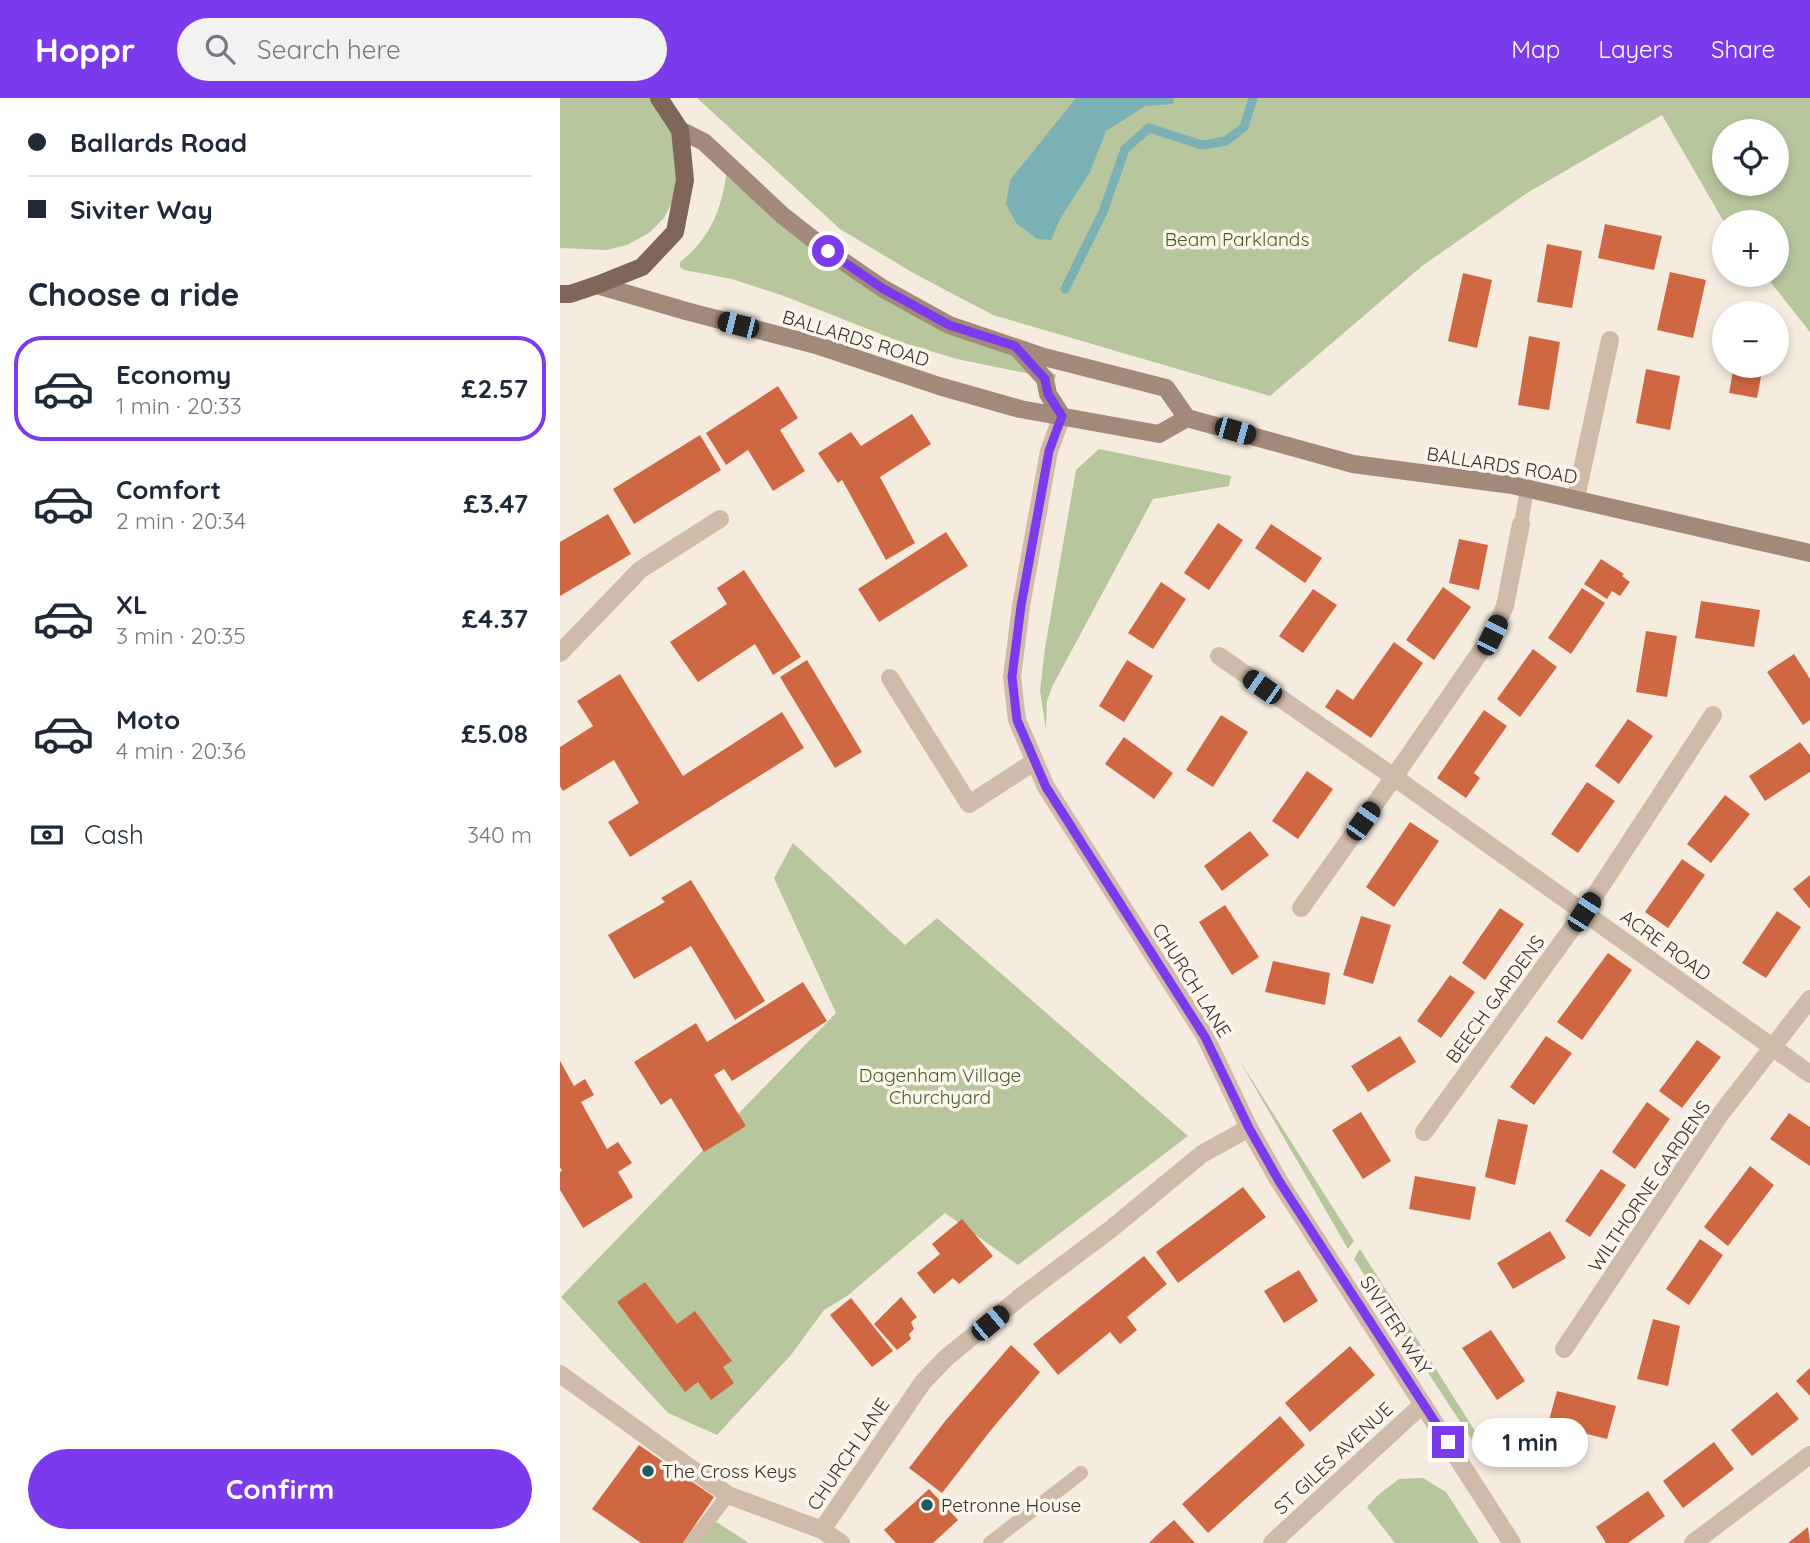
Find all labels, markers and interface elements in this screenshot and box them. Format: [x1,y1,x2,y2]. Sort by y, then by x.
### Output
search box [177,18,667,81]
text: Hoppr [35,29,135,70]
icon: search [201,30,239,68]
text: Search here [257,33,401,66]
text: Map [1511,34,1560,64]
text: Layers [1598,34,1673,64]
text: Share [1711,34,1775,64]
map controls [1712,119,1789,378]
button: locate [1712,119,1789,196]
text: Ballards Road [70,126,247,159]
text: Siviter Way [70,193,213,226]
button: + [1712,210,1789,287]
park label: Beam Parklands [1165,227,1309,251]
route start [812,235,844,267]
text: Choose a ride [28,274,240,314]
button: − [1712,301,1789,378]
street label: BALLARDS ROAD [780,304,932,372]
car [716,310,761,340]
icon: car [32,357,95,420]
text: Economy [116,358,231,391]
text: £2.57 [461,372,528,405]
text: 1 min · 20:33 [116,391,242,420]
car [1212,415,1259,447]
street label: BALLARDS ROAD [1425,441,1579,489]
icon: car [32,472,95,535]
text: Comfort [116,473,221,506]
text: £3.47 [463,487,528,520]
text: 2 min · 20:34 [116,506,246,535]
icon: car [32,587,95,650]
text: XL [116,588,148,621]
text: £4.37 [462,602,528,635]
car [1474,612,1511,658]
text: 3 min · 20:35 [116,621,246,650]
car [1239,666,1286,708]
icon: car [32,702,95,765]
text: Moto [116,703,180,736]
text: £5.08 [461,717,528,750]
text: 4 min · 20:36 [116,736,246,765]
car [1343,798,1384,844]
icon: cash [28,816,66,854]
text: Cash [84,818,144,851]
text: 340 m [467,820,532,849]
car [1564,889,1605,935]
street label: ACRE ROAD [1616,904,1716,986]
street label: CHURCH LANE [1147,918,1237,1042]
street label: BEECH GARDENS [1440,930,1550,1068]
park label: Dagenham Village Churchyard [859,1063,1021,1109]
street label: WILTHORNE GARDENS [1583,1096,1715,1276]
street label: SIVITER WAY [1355,1271,1437,1379]
car [968,1301,1013,1345]
street label: CHURCH LANE [802,1393,894,1515]
street label: ST GILES AVENUE [1268,1397,1398,1519]
callout: 1 min [1472,1418,1588,1466]
route end [1432,1426,1464,1458]
text: 1 min [1502,1428,1558,1457]
button: Confirm [28,1449,532,1529]
place label: The Cross Keys [662,1459,797,1483]
marker: The Cross Keys [640,1463,656,1479]
place label: Petronne House [941,1493,1081,1517]
marker: Petronne House [919,1497,935,1513]

